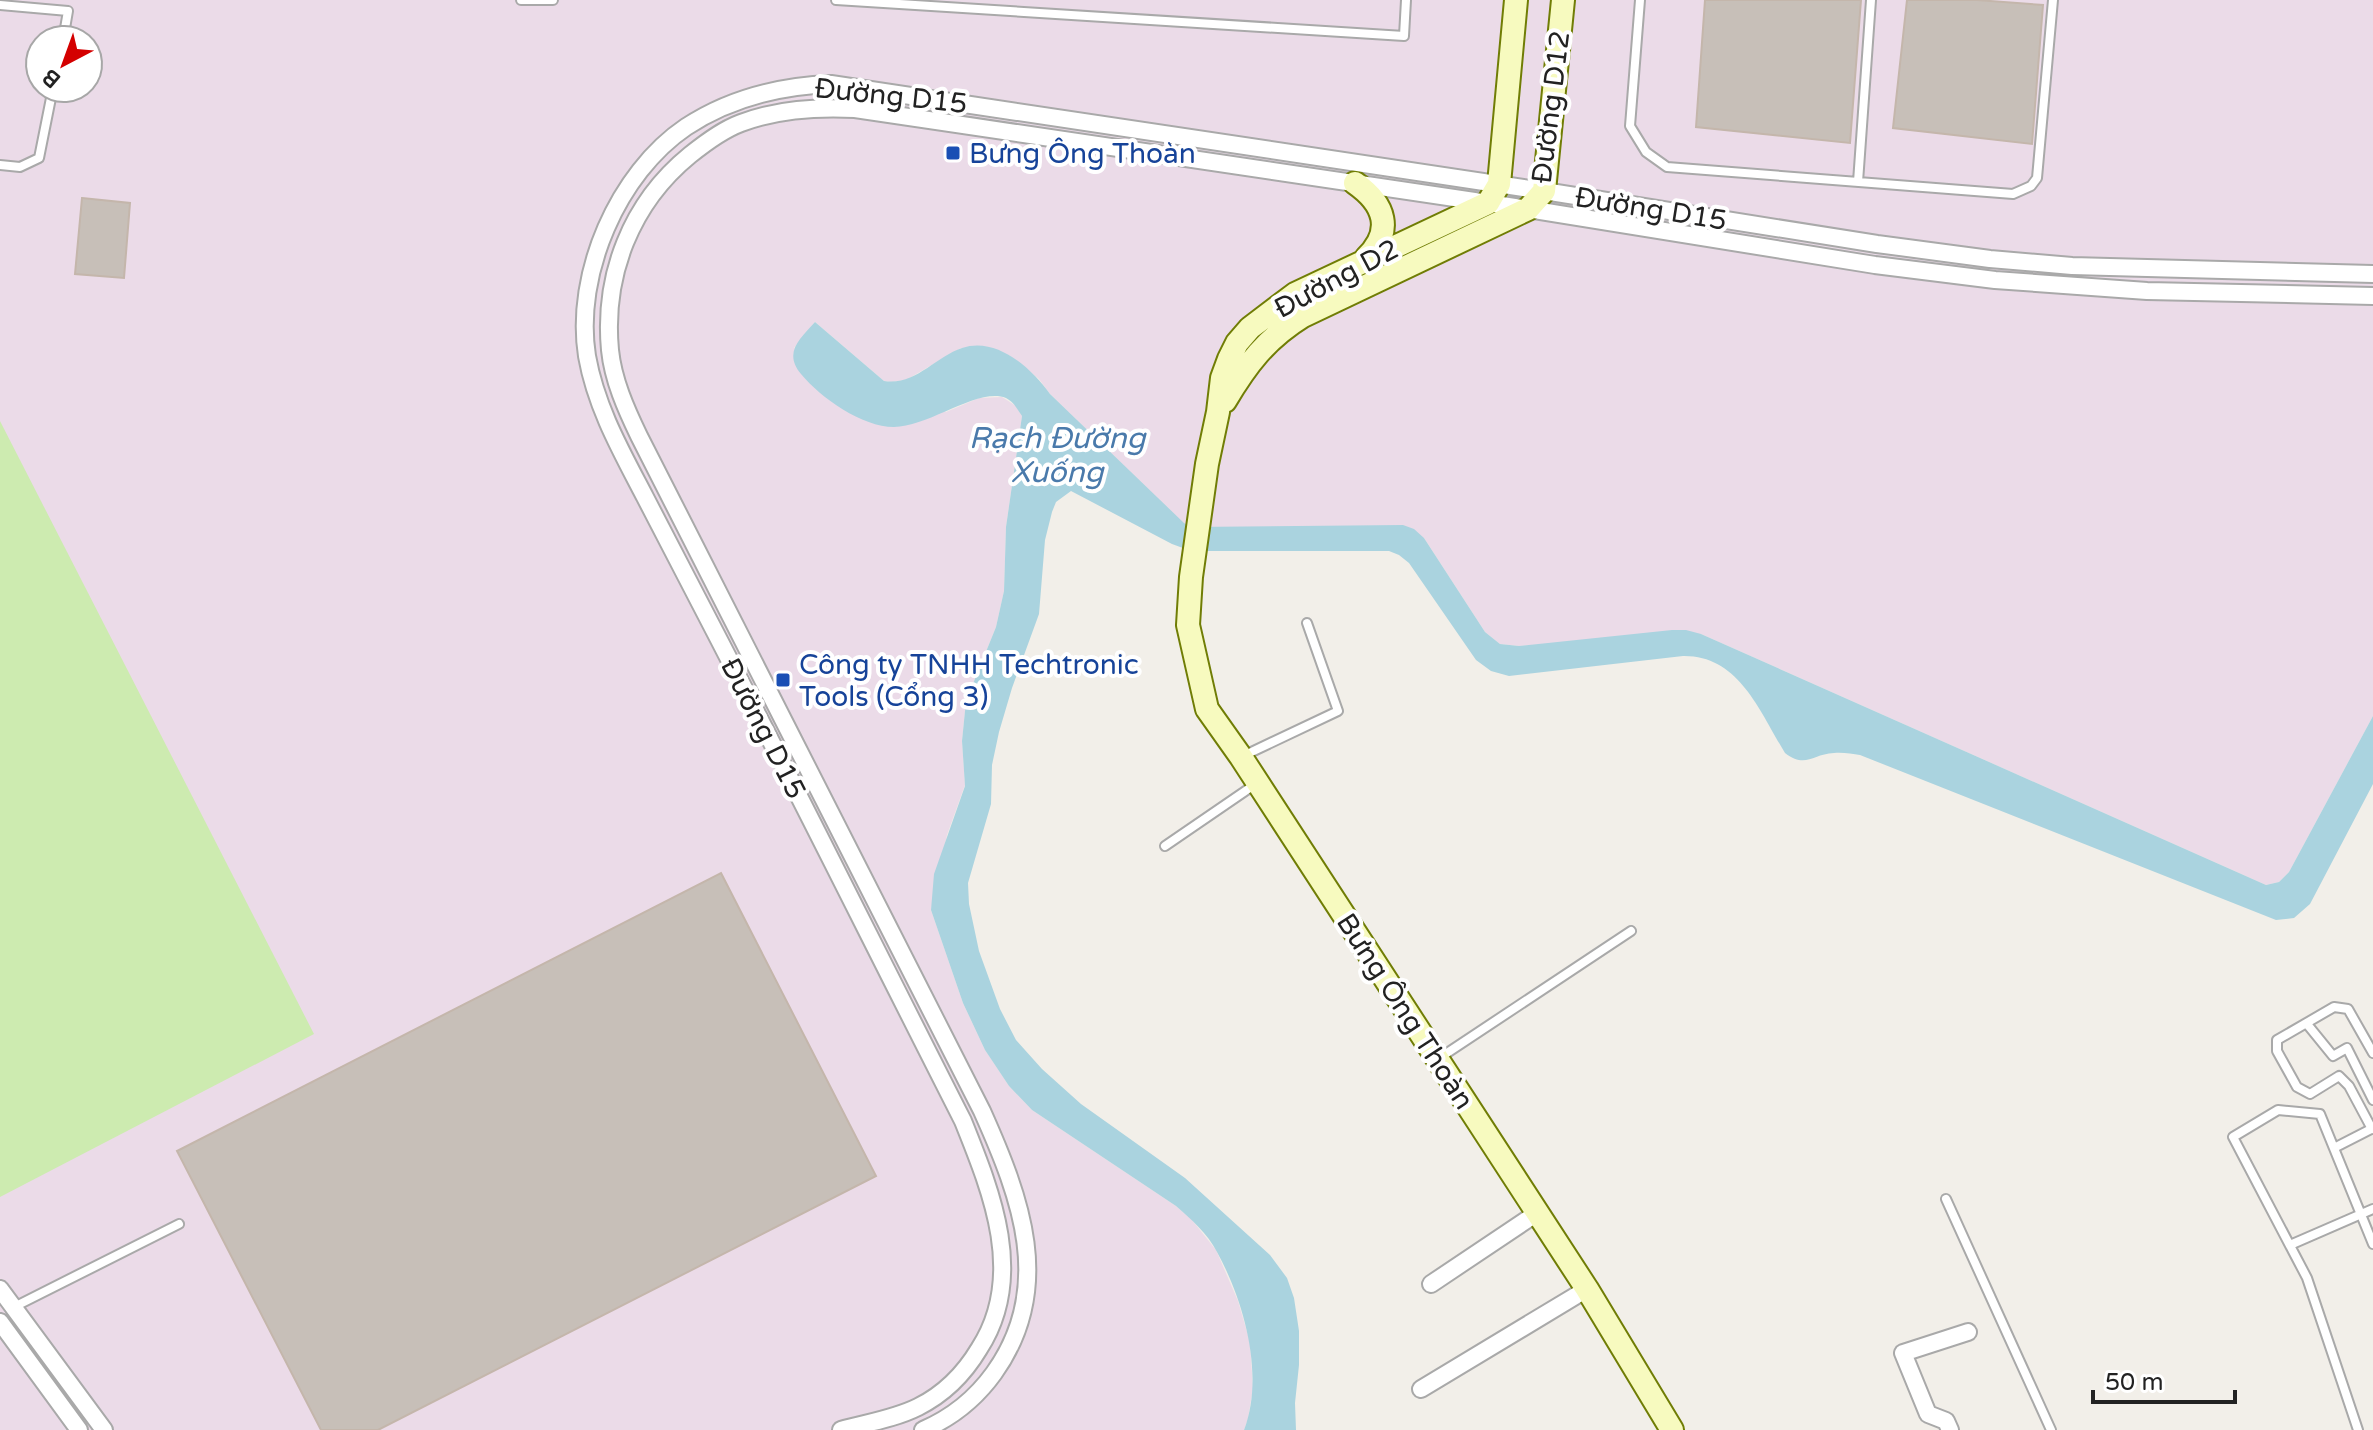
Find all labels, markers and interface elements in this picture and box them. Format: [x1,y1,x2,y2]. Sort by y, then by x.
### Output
north arrow [24,24,104,104]
street label: Đường D12 [1525,29,1577,185]
text: B [37,64,66,93]
street label: Đường D15 [813,71,969,121]
place label: Bưng Ông Thoàn [969,137,1196,171]
marker: Bưng Ông Thoàn [944,144,962,162]
street label: Đường D15 [1572,180,1729,238]
street label: Đường D2 [1268,232,1404,326]
water label: Rạch Đường Xuống [969,420,1147,491]
place label: Công ty TNHH Techtronic Tools (Cổng 3) [799,648,1139,714]
street label: Đường D15 [713,652,813,805]
marker: Công ty TNHH Techtronic Tools (Cổng 3) [774,671,792,689]
street label: Bưng Ông Thoàn [1329,907,1481,1116]
scale bar [2093,1354,2235,1404]
text: 50 m [2105,1368,2163,1397]

